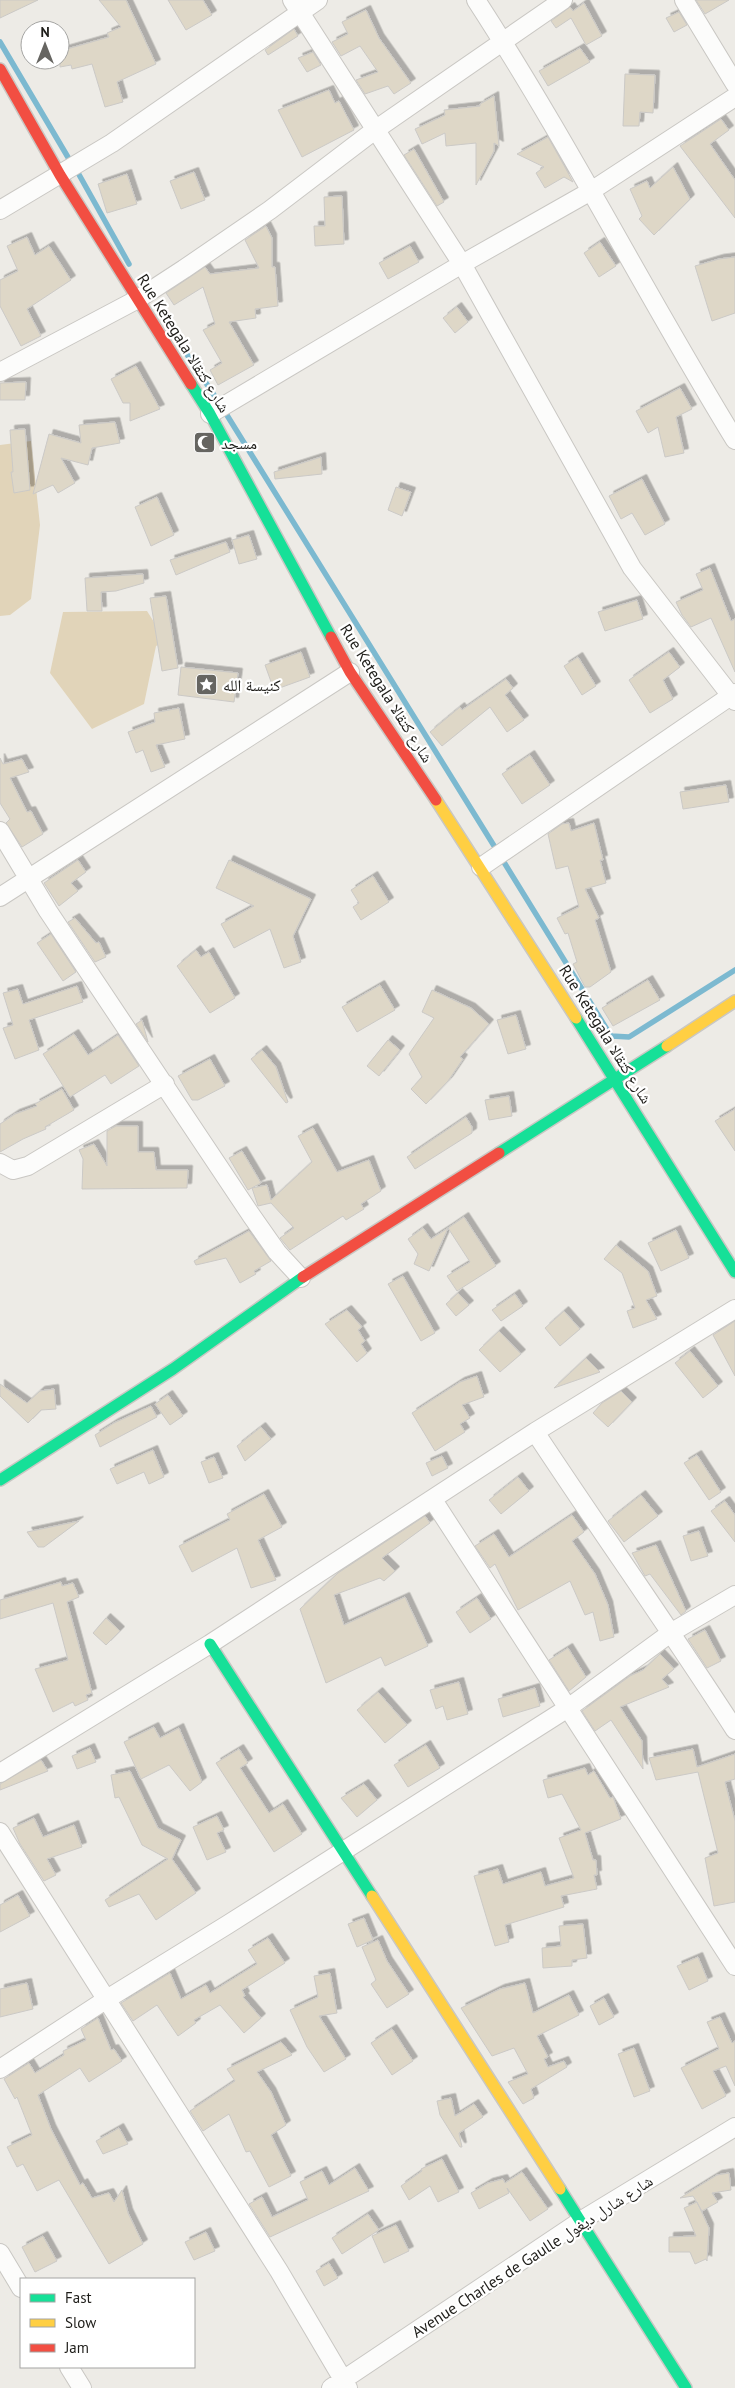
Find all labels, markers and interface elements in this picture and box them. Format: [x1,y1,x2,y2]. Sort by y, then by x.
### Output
north arrow [20,20,70,70]
text: N [40,23,50,41]
street label: Rue Ketegala شارع كتقالا [132,270,235,417]
mosque icon: مسجد [193,431,217,455]
place label: مسجد [221,433,257,453]
street label: Rue Ketegala شارع كتقالا [335,620,438,767]
place icon: كنيسة الله [195,673,219,697]
place label: كنيسة الله [223,675,281,695]
street label: Rue Ketegala شارع كتقالا [554,961,657,1108]
street label: Avenue Charles de Gaulle شارع شارل ديغول [408,2170,657,2342]
legend [20,2278,195,2368]
text: Fast [65,2288,92,2307]
text: Slow [65,2313,96,2332]
text: Jam [64,2338,89,2357]

